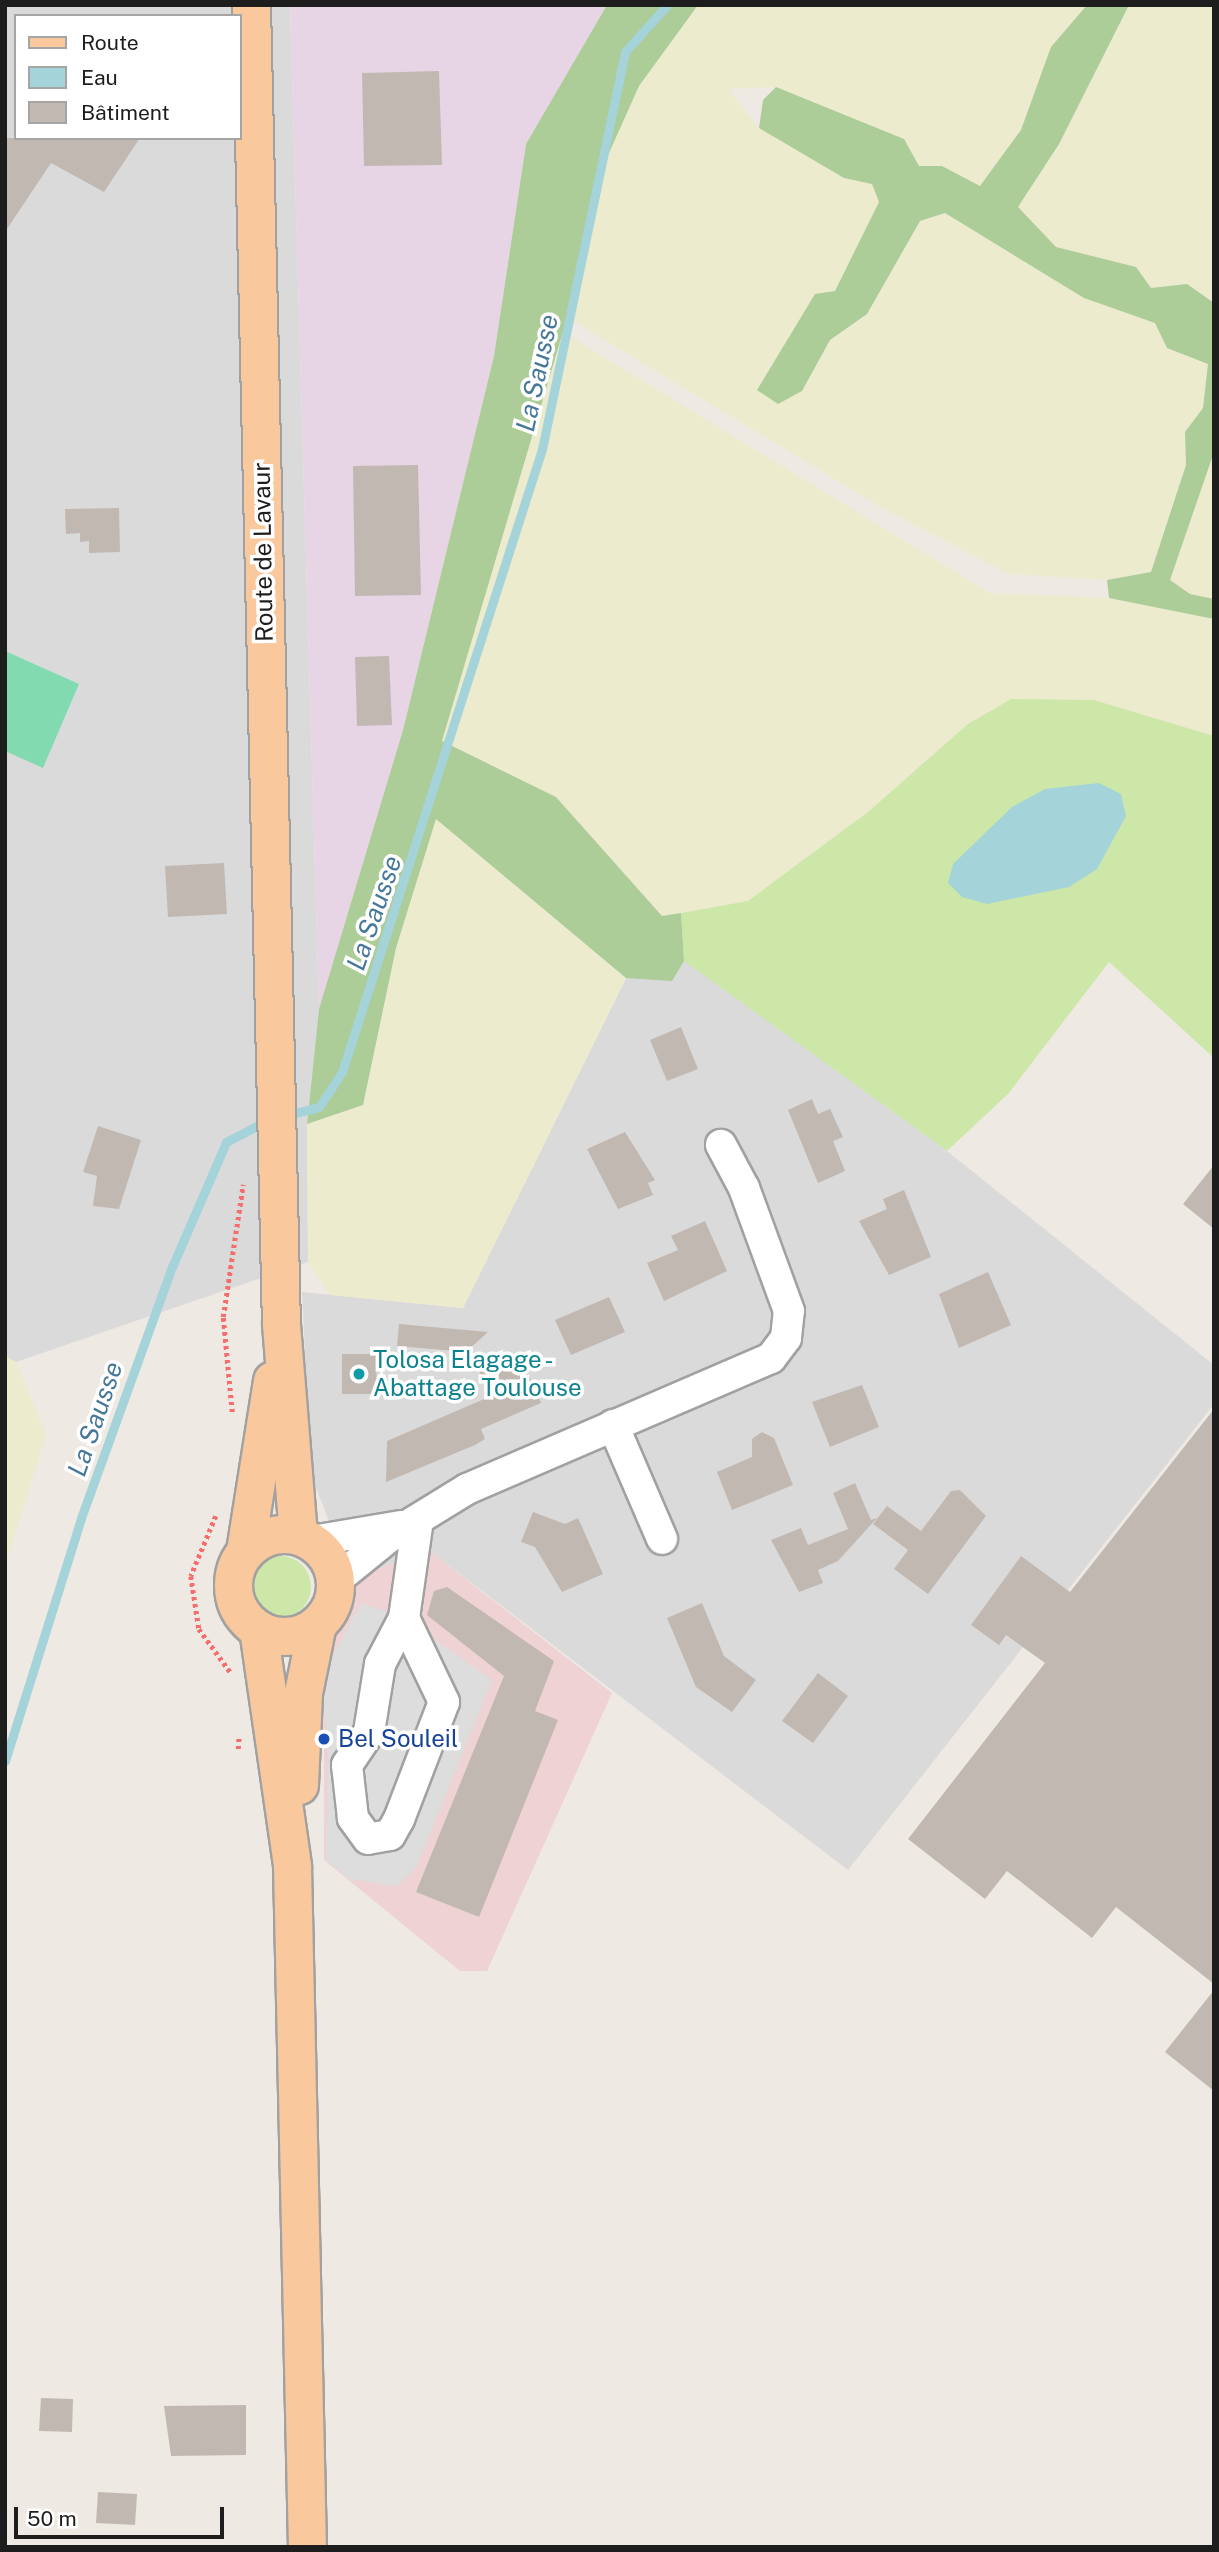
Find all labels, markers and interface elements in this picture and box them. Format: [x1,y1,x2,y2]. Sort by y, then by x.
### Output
legend [14,14,242,140]
text: Route [81,30,139,55]
text: Eau [81,65,118,90]
text: Bâtiment [81,100,170,125]
water label: La Sausse [509,312,565,434]
street label: Route de Lavaur [247,462,279,642]
water label: La Sausse [340,852,408,974]
place label: Tolosa Elagage - Abattage Toulouse [373,1346,582,1402]
water label: La Sausse [61,1358,129,1480]
marker: Tolosa Elagage - Abattage Toulouse [351,1366,367,1382]
place label: Bel Souleil [338,1725,458,1753]
marker: Bel Souleil [316,1731,332,1747]
scale bar [18,2492,228,2536]
text: 50 m [27,2506,77,2531]

